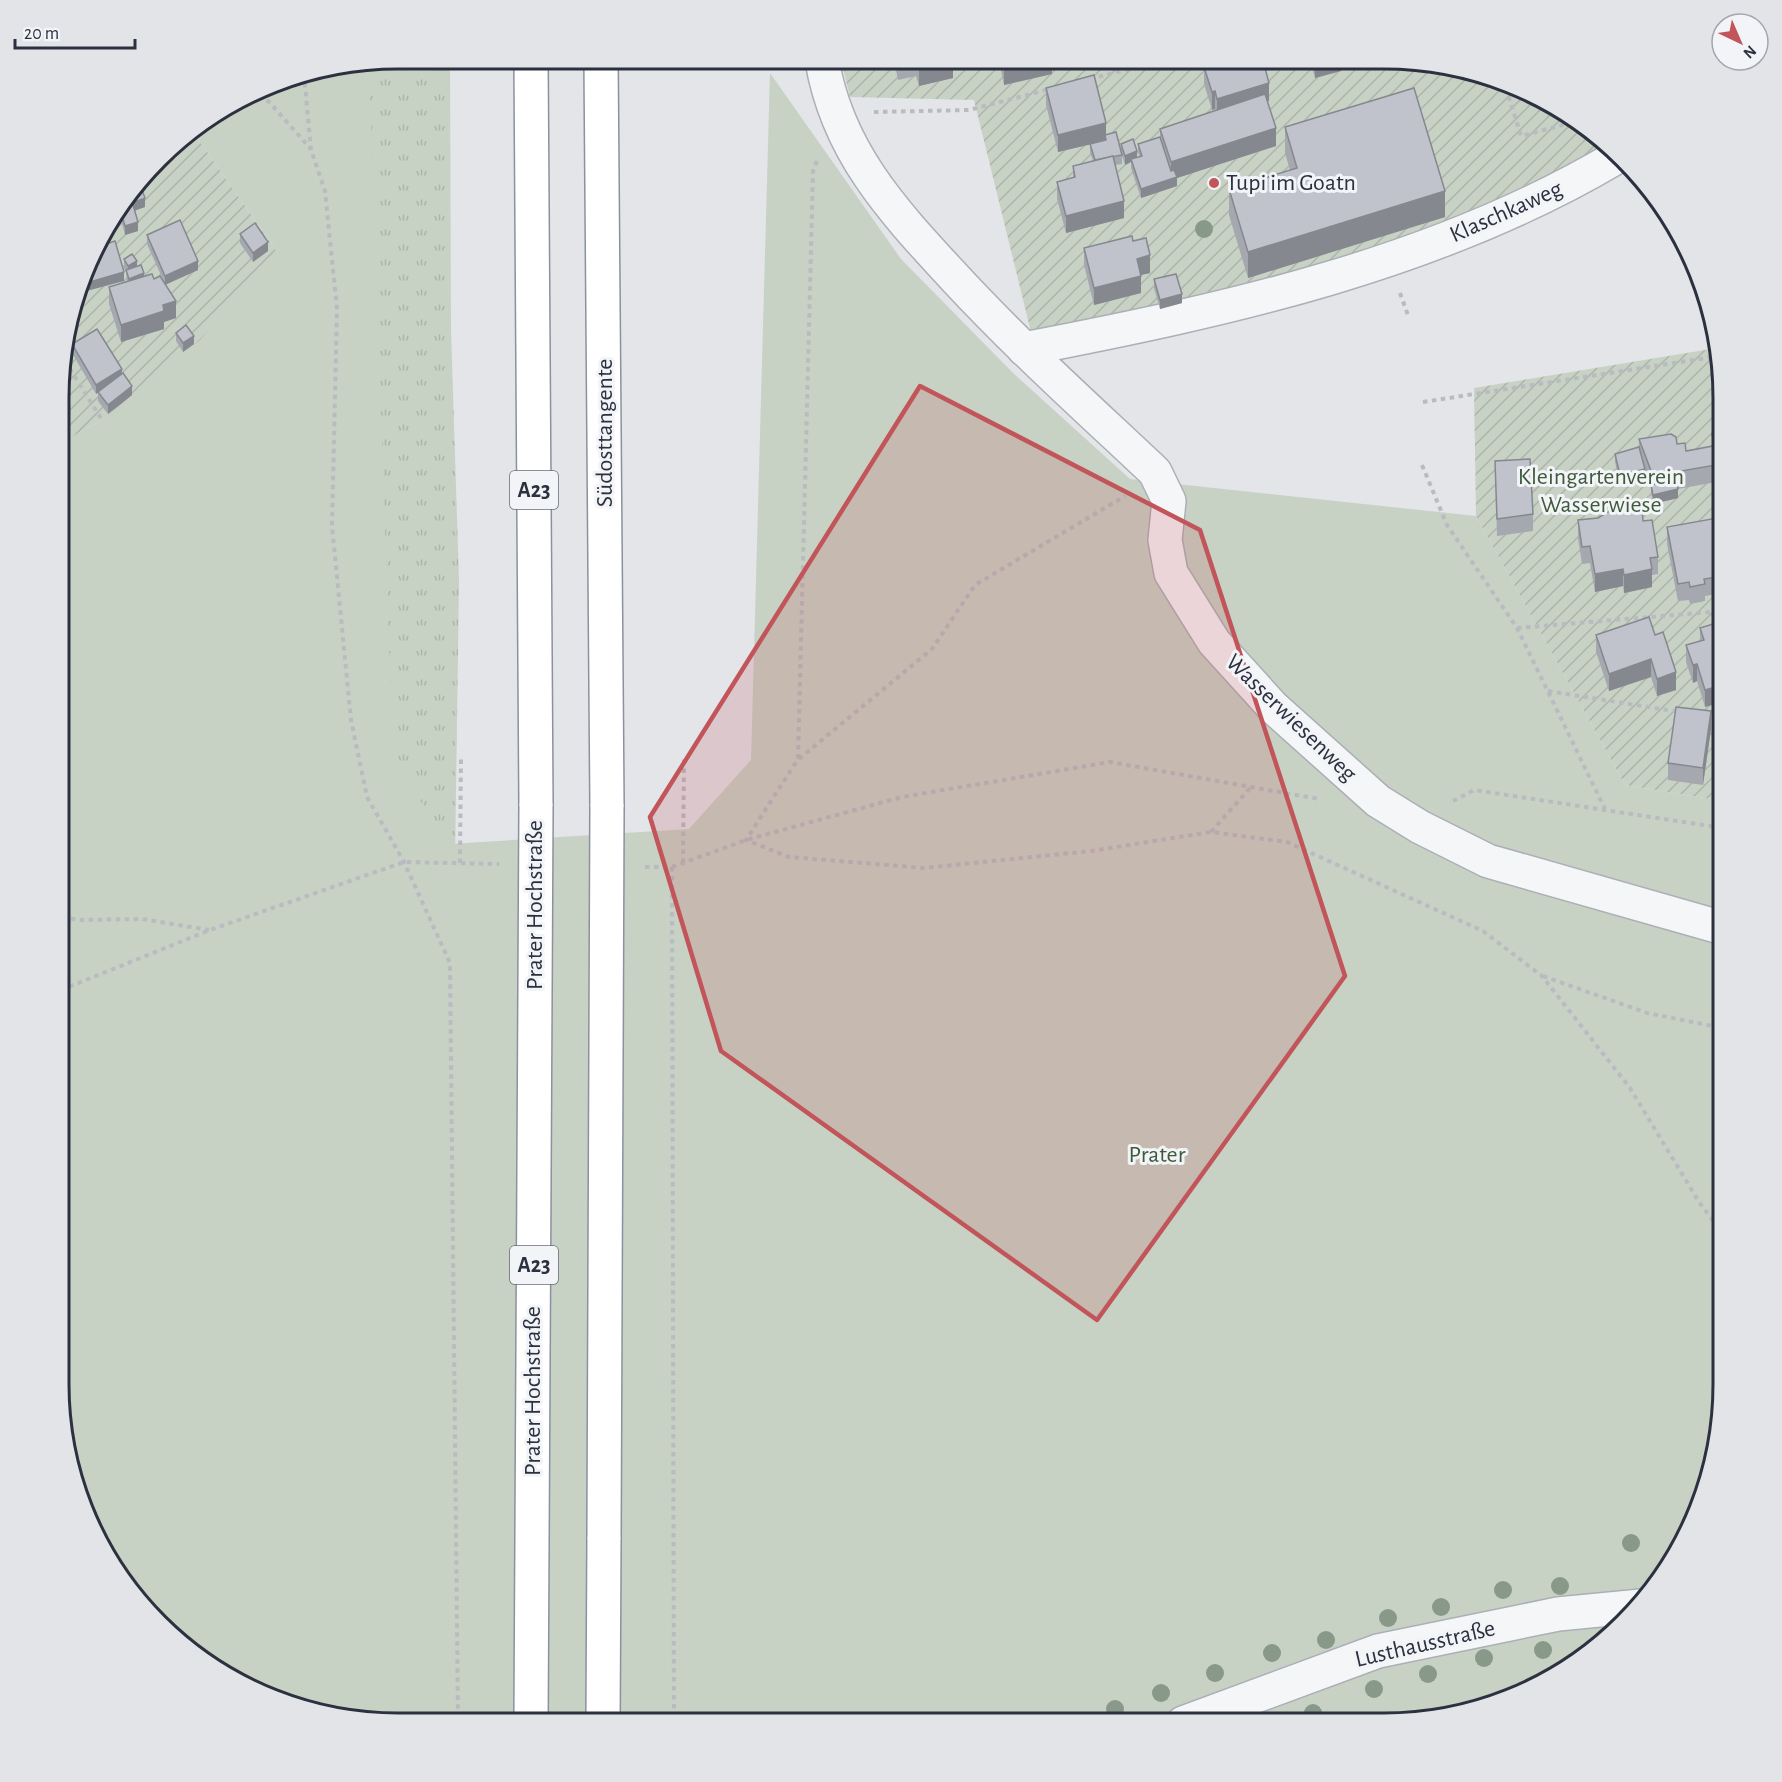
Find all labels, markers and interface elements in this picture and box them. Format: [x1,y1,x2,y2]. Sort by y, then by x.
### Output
scale bar [15,12,135,50]
north arrow [1710,12,1770,72]
text: 20 m [24,25,59,43]
text: N [1740,42,1759,62]
place label: Tupi im Goatn [1226,171,1356,195]
marker: Tupi im Goatn [1207,176,1221,190]
street label: Klaschkaweg [1446,176,1566,247]
street label: Südosttangente [593,359,617,507]
park label: Kleingartenverein Wasserwiese [1518,465,1684,517]
road number: A23 [510,471,558,509]
street label: Wasserwiesenweg [1221,650,1361,786]
street label: Prater Hochstraße [523,820,547,990]
park label: Prater [1129,1143,1186,1167]
road number: A23 [510,1246,558,1284]
street label: Prater Hochstraße [521,1306,545,1476]
street label: Lusthausstraße [1353,1616,1497,1672]

